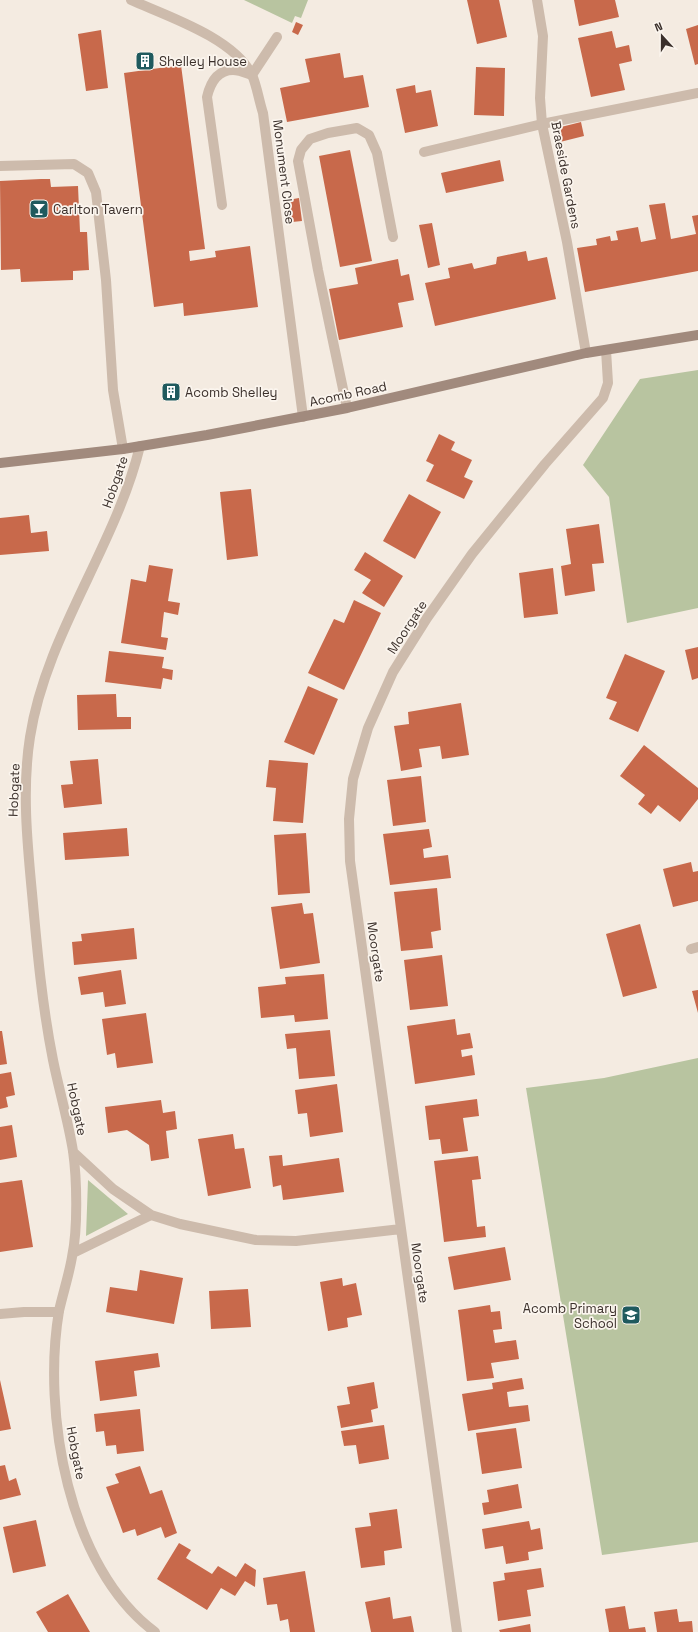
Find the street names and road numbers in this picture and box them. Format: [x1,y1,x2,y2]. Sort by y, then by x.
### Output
street label: Monument Close [269,119,299,225]
street label: Braeside Gardens [547,120,585,230]
street label: Acomb Road [308,377,388,411]
street label: Hobgate [98,454,132,510]
street label: Moorgate [383,597,431,657]
street label: Hobgate [5,763,23,817]
street label: Moorgate [363,921,389,983]
street label: Hobgate [63,1081,91,1137]
street label: Moorgate [407,1242,433,1304]
street label: Hobgate [63,1425,89,1481]

